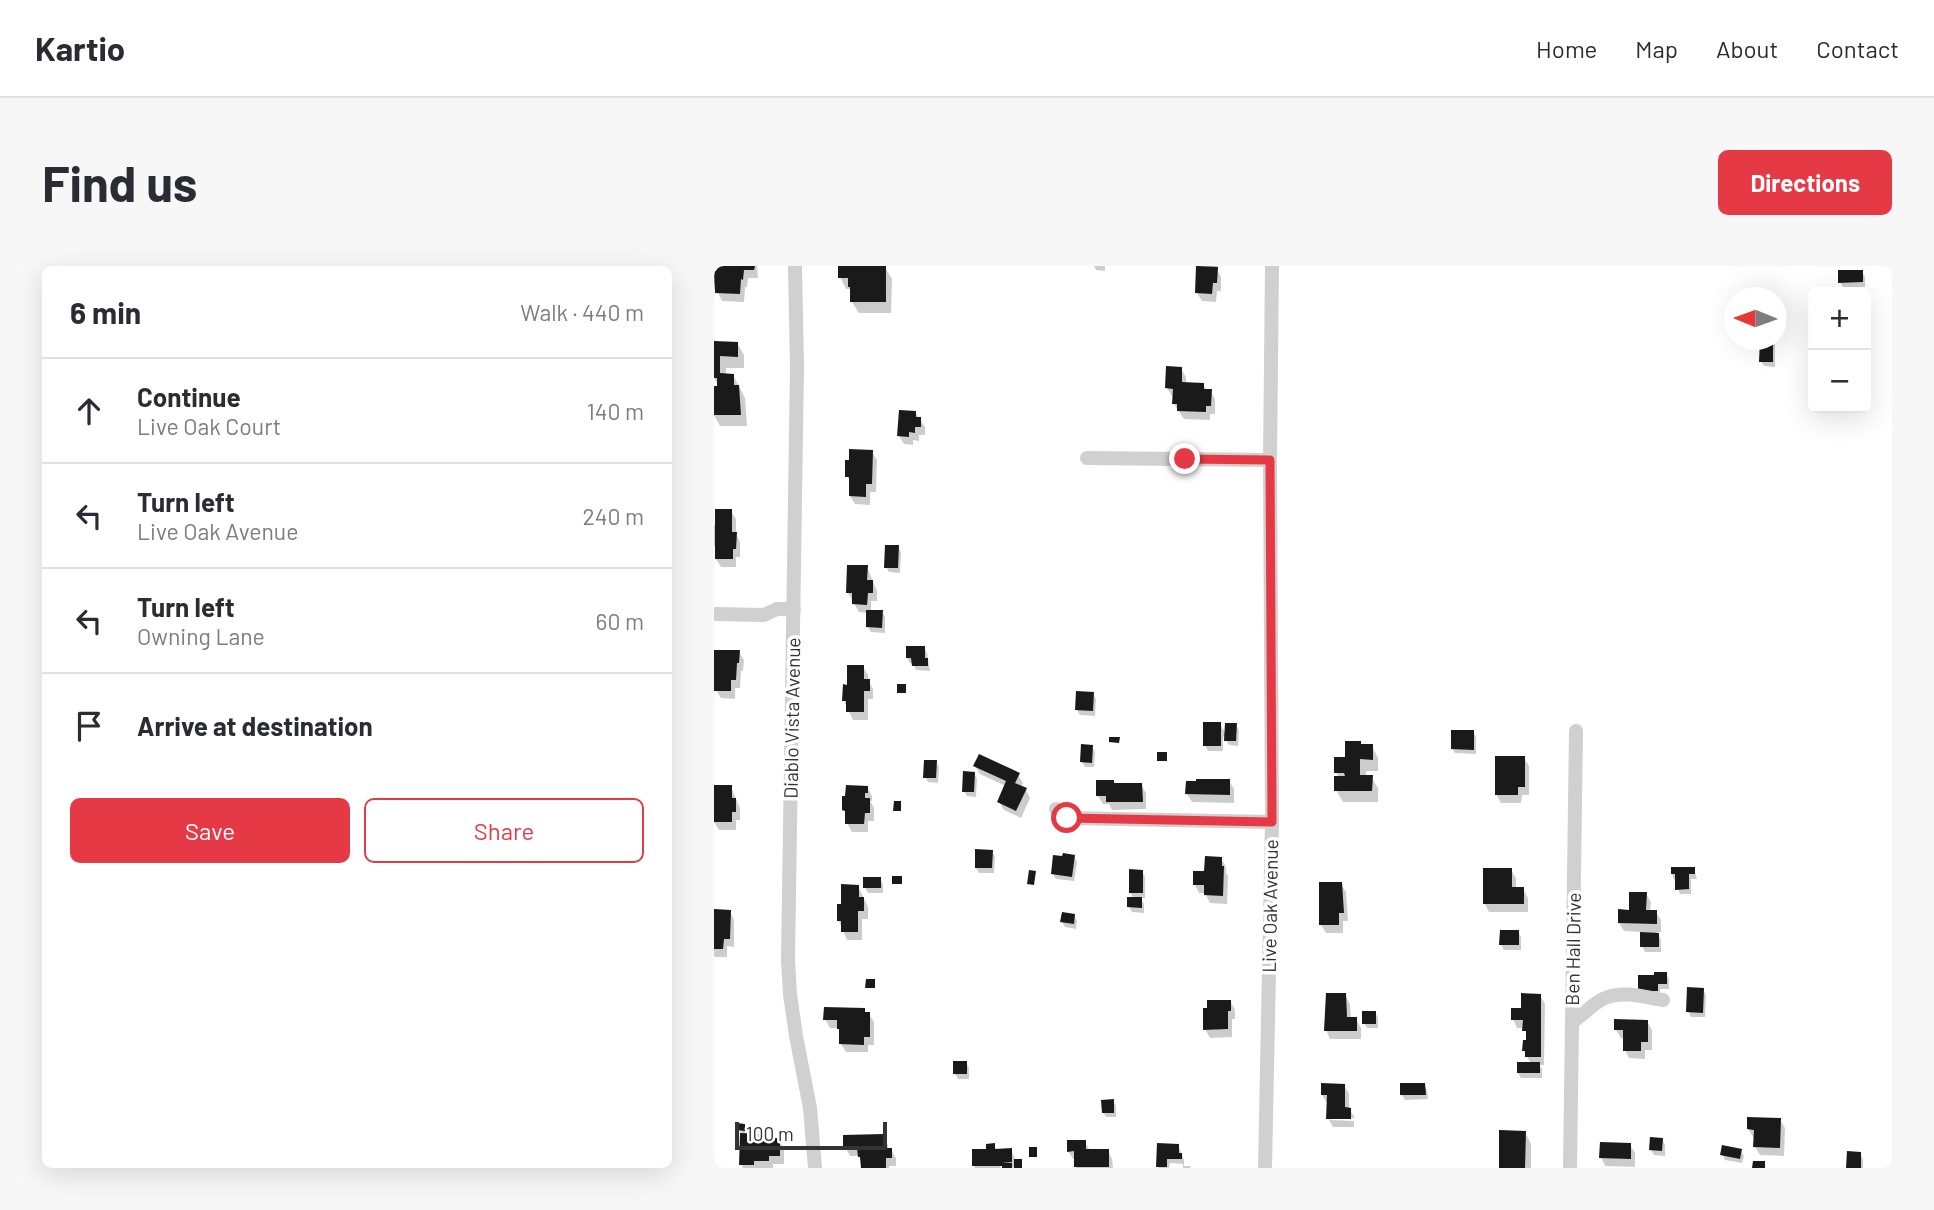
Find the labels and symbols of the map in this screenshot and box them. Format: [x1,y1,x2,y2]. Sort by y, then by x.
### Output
north arrow [1724,287,1787,350]
route end [1169,443,1200,474]
street label: Diablo Vista Avenue [779,637,804,799]
route start [1051,802,1082,833]
street label: Live Oak Avenue [1257,839,1282,973]
street label: Ben Hall Drive [1560,892,1585,1006]
scale bar [735,1119,887,1151]

